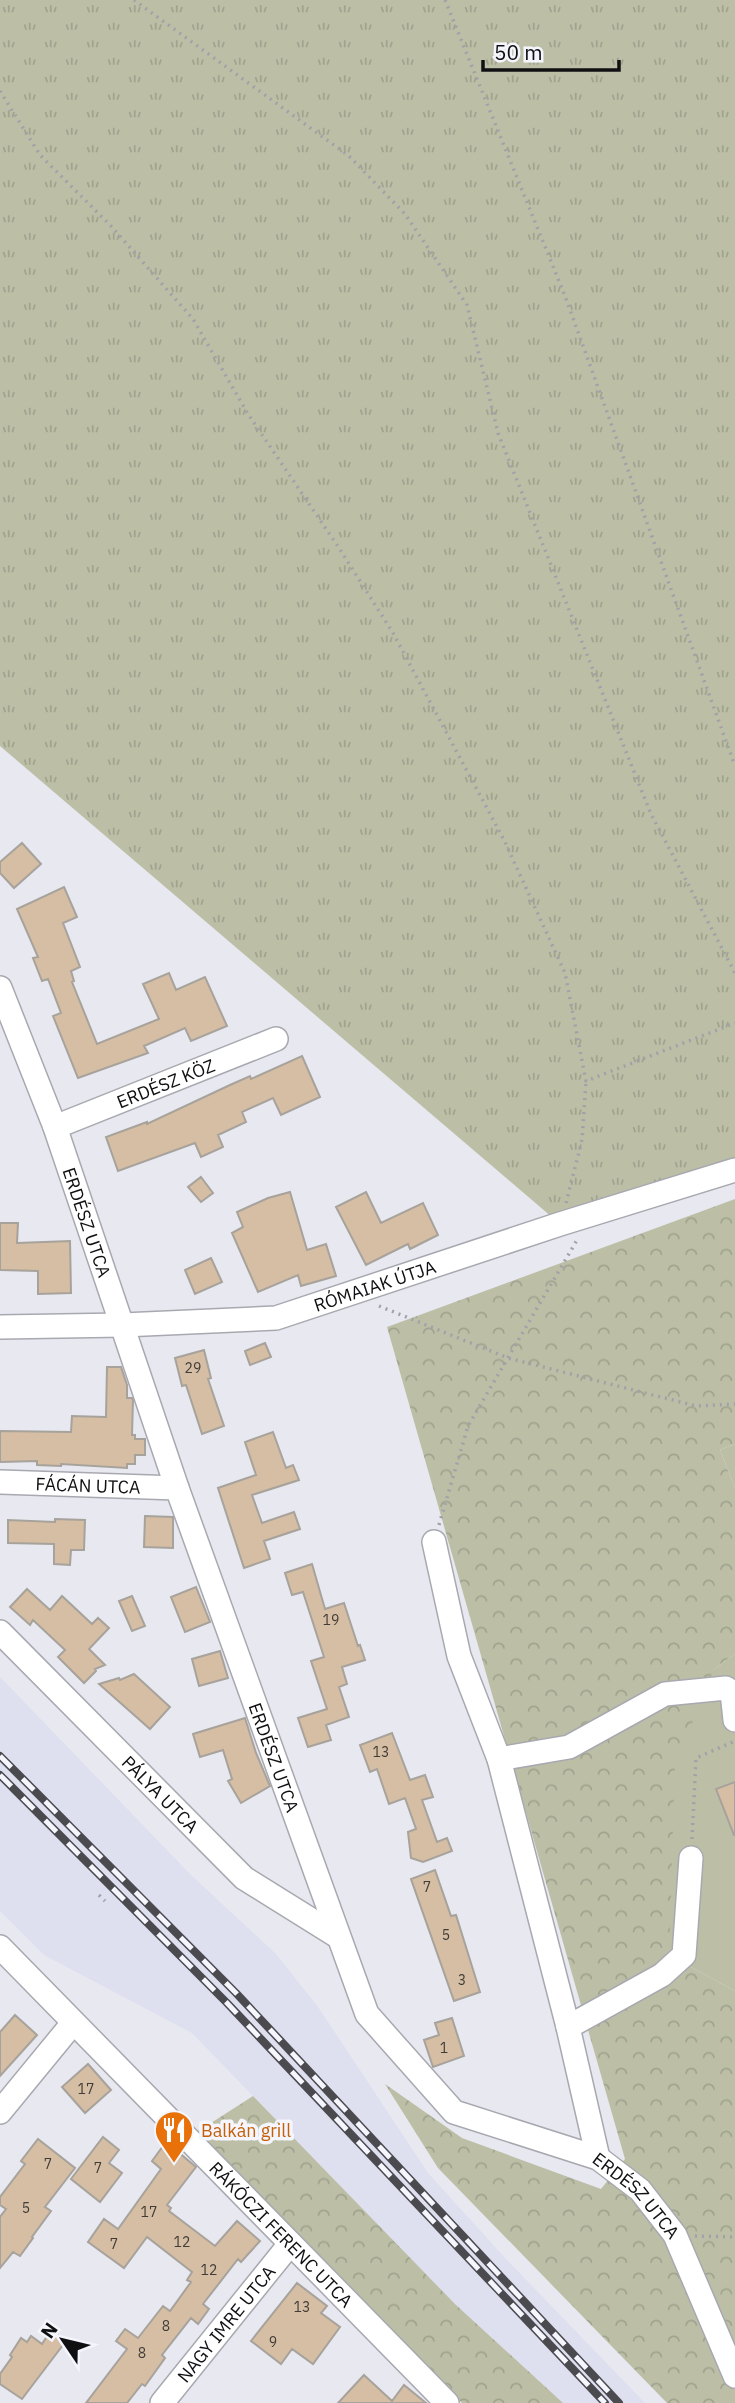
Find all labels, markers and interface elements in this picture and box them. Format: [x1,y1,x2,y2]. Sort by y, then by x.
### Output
scale bar [483,28,620,72]
text: 50 m [494,38,543,66]
street label: ERDÉSZ KÖZ [113,1053,218,1113]
street label: ERDÉSZ UTCA [58,1164,117,1281]
street label: RÓMAIAK ÚTJA [311,1254,439,1316]
house number: 29 [185,1359,201,1377]
street label: FÁCÁN UTCA [35,1472,141,1498]
house number: 19 [323,1611,339,1629]
street label: ERDÉSZ UTCA [244,1700,305,1816]
house number: 13 [373,1743,389,1761]
street label: PÁLYA UTCA [117,1750,204,1838]
house number: 7 [423,1878,431,1896]
house number: 5 [442,1926,450,1944]
house number: 3 [458,1971,466,1989]
house number: 1 [440,2039,448,2057]
house number: 17 [78,2080,94,2098]
restaurant icon: Balkán grill [153,2109,195,2164]
place label: Balkán grill [201,2119,291,2142]
street label: ERDÉSZ UTCA [588,2147,685,2244]
house number: 7 [44,2155,52,2173]
street label: RÁKÓCZI FERENC UTCA [205,2156,358,2312]
house number: 7 [94,2159,102,2177]
house number: 5 [22,2199,30,2217]
house number: 17 [141,2203,157,2221]
house number: 12 [174,2233,190,2251]
house number: 7 [110,2235,118,2253]
street label: NAGY IMRE UTCA [172,2260,280,2387]
house number: 12 [201,2261,217,2279]
house number: 13 [294,2298,310,2316]
north arrow [28,2305,98,2375]
house number: 8 [162,2317,170,2335]
text: N [35,2318,63,2343]
house number: 9 [269,2333,277,2351]
house number: 8 [138,2344,146,2362]

